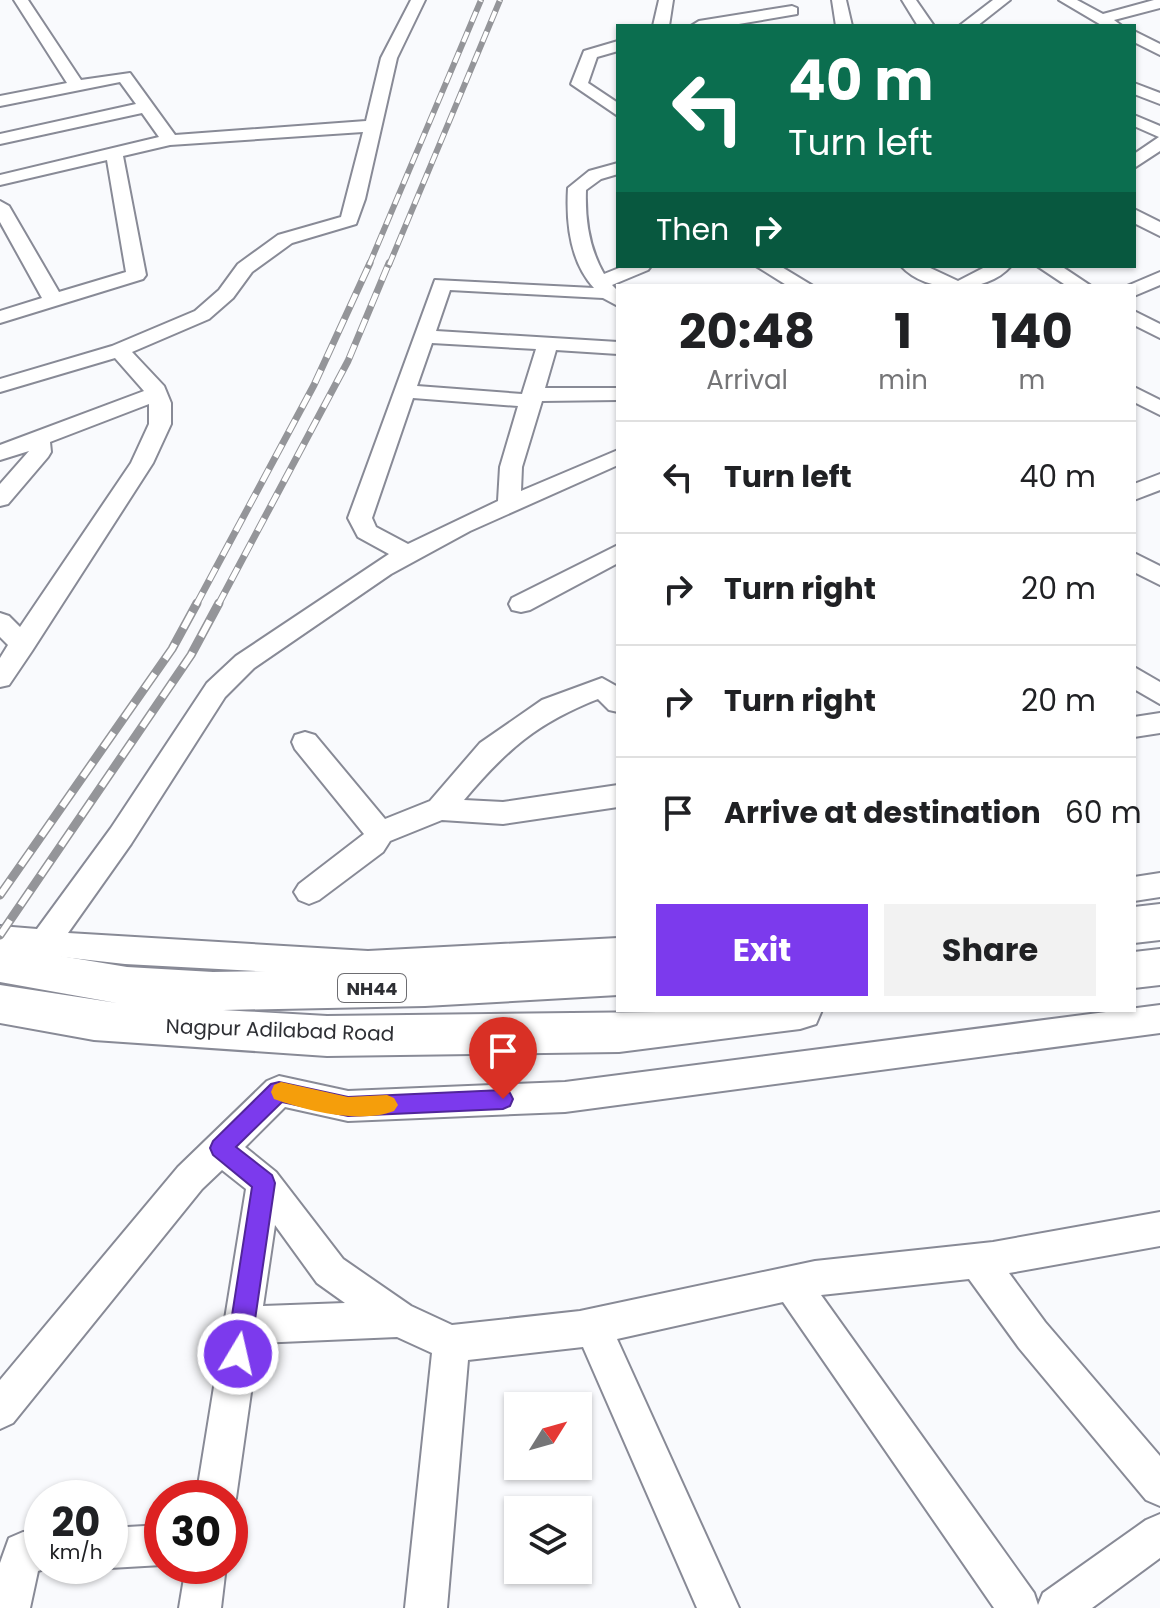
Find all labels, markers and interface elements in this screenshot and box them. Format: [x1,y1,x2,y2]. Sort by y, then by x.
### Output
text: 40 m [788,41,934,120]
icon: left [656,56,760,160]
text: Turn left [788,117,933,168]
text: Then [656,208,729,251]
icon: right [745,208,789,252]
text: 20:48 [679,298,815,365]
text: 1 [894,298,912,365]
text: 140 [991,298,1073,365]
text: Arrival [706,362,788,398]
text: min [878,362,928,398]
text: m [1019,362,1045,398]
icon: left [656,455,700,499]
text: Turn left [724,455,852,498]
text: 40 m [1019,455,1096,498]
icon: right [656,567,700,611]
text: Turn right [724,567,876,610]
text: 20 m [1021,567,1096,610]
icon: right [656,679,700,723]
text: Turn right [724,679,876,722]
text: 20 m [1021,679,1096,722]
icon: arrive [656,791,700,835]
text: Arrive at destination [724,791,1041,834]
text: 60 m [1065,791,1142,834]
button: Exit [656,904,868,996]
button: Share [884,904,1096,996]
road number: NH44 [338,974,406,1002]
street label: Nagpur Adilabad Road [165,1012,395,1048]
pin [469,1017,537,1099]
icon: arrive [481,1029,525,1073]
position arrow [196,1312,280,1396]
north arrow [504,1392,592,1480]
map controls [504,1392,592,1584]
speed limit sign: 30 [144,1480,248,1584]
text: 20 [52,1494,100,1550]
button: layers [504,1496,592,1584]
text: km/h [49,1538,103,1566]

